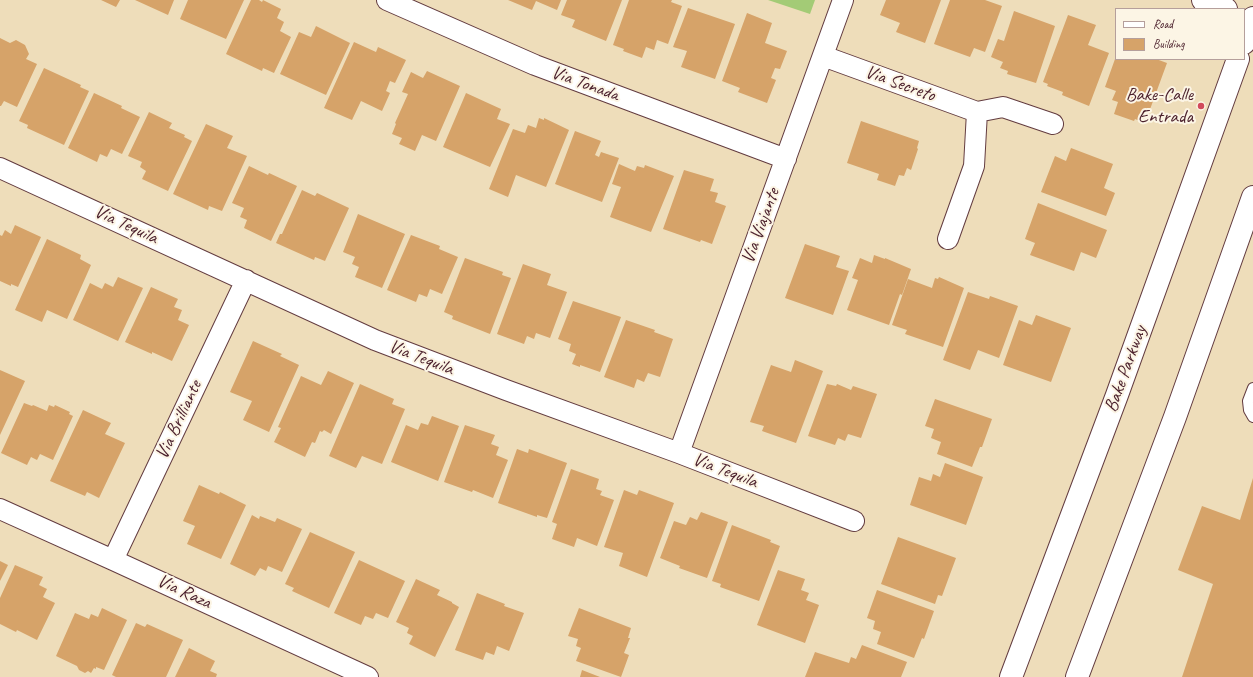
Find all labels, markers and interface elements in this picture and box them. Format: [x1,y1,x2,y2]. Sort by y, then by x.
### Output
legend [1115,8,1245,60]
text: Road [1153,16,1173,32]
text: Building [1153,36,1185,52]
street label: Via Tonada [548,61,622,107]
street label: Via Secreto [862,61,938,107]
place label: Bake-Calle Entrada [1126,84,1193,128]
marker: Bake-Calle Entrada [1196,101,1206,111]
street label: Via Viajante [737,185,785,267]
street label: Via Tequila [91,200,161,250]
street label: Bake Parkway [1100,323,1152,415]
street label: Via Tequila [385,335,457,381]
street label: Via Brilliante [151,377,207,463]
street label: Via Tequila [689,448,761,494]
street label: Via Raza [153,570,215,614]

